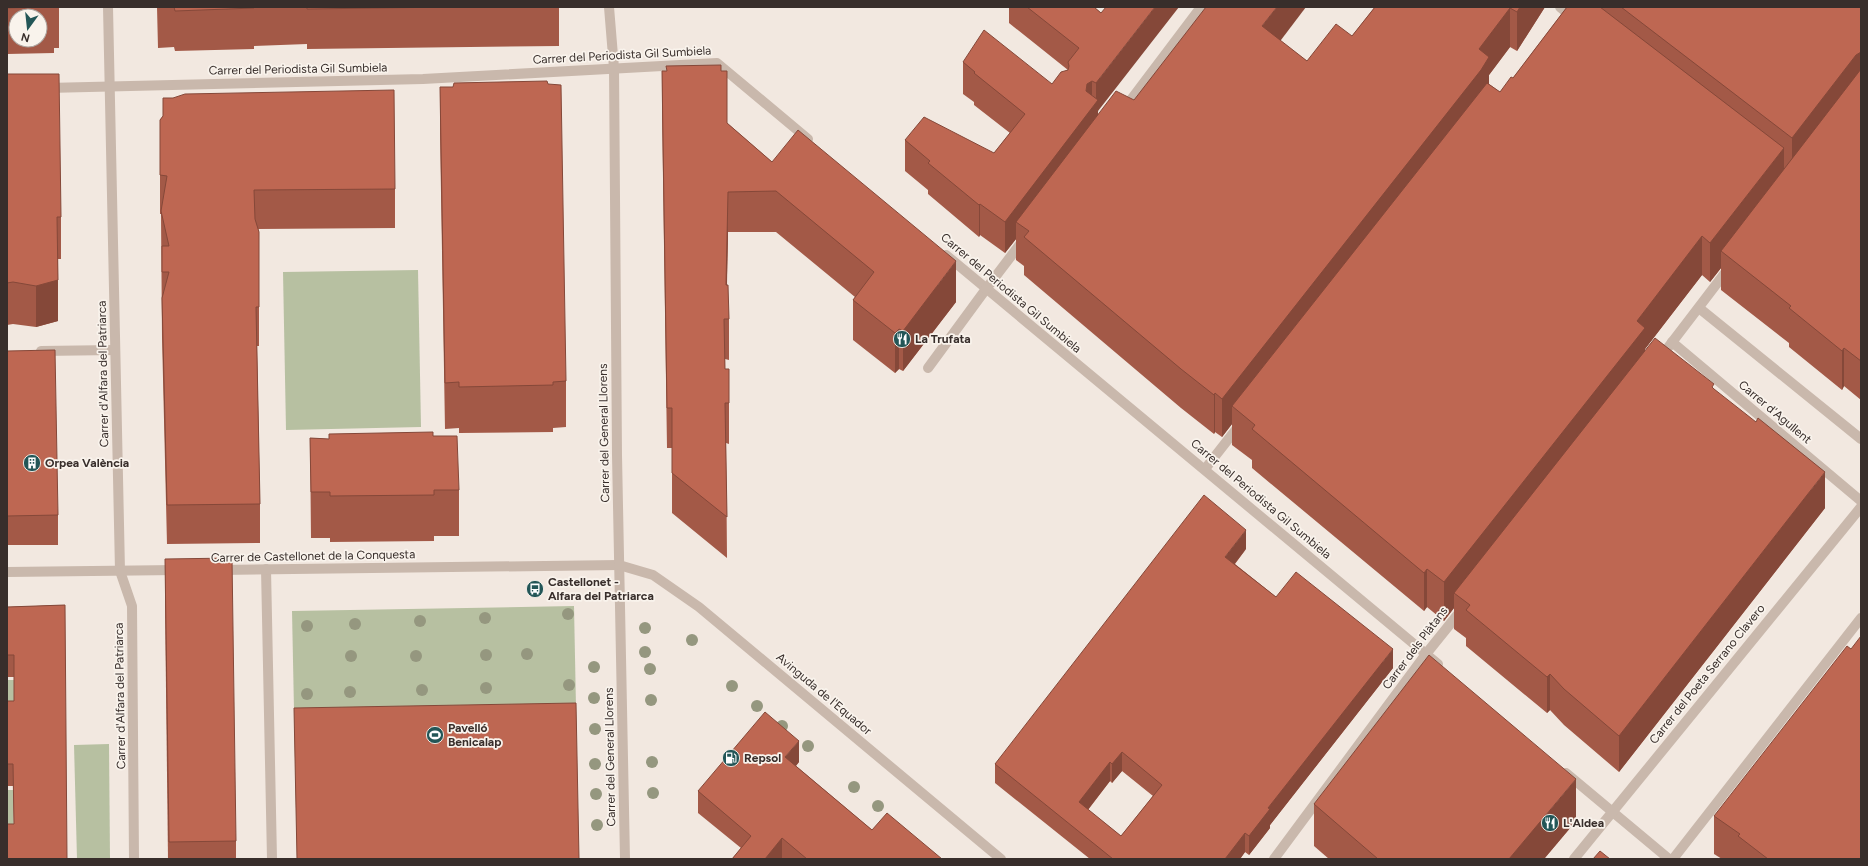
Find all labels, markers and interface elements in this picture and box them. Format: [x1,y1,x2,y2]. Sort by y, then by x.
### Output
north arrow [8,8,48,48]
text: N [20,30,31,45]
street label: Carrer del Periodista Gil Sumbiela [532,43,712,67]
street label: Carrer del Periodista Gil Sumbiela [209,60,387,78]
street label: Carrer del Periodista Gil Sumbiela [938,230,1084,356]
street label: Carrer d'Alfara del Patriarca [95,301,111,447]
restaurant icon: La Trufata [892,329,912,349]
place label: La Trufata [915,332,971,346]
street label: Carrer del General Llorens [596,363,612,503]
street label: Carrer d'Agullent [1736,377,1815,447]
street label: Carrer del Periodista Gil Sumbiela [1188,436,1334,562]
building icon: Orpea València [22,453,42,473]
place label: Orpea València [45,456,129,470]
street label: Carrer de Castellonet de la Conquesta [211,547,415,565]
place label: Castellonet - Alfara del Patriarca [548,575,654,603]
bus stop icon: Castellonet - Alfara del Patriarca [525,579,545,599]
street label: Carrer del Poeta Serrano Clavero [1646,601,1768,747]
street label: Carrer dels Plàtans [1379,604,1451,692]
street label: Carrer d'Alfara del Patriarca [112,623,128,769]
street label: Avinguda de l'Equador [774,650,874,738]
street label: Carrer del General Llorens [602,687,618,827]
place label: Pavelló Benicalap [448,721,501,749]
sports icon: Pavelló Benicalap [425,725,445,745]
fuel station icon: Repsol [721,748,741,768]
place label: Repsol [744,751,781,765]
restaurant icon: L'Aldea [1540,813,1560,833]
place label: L'Aldea [1563,816,1604,830]

